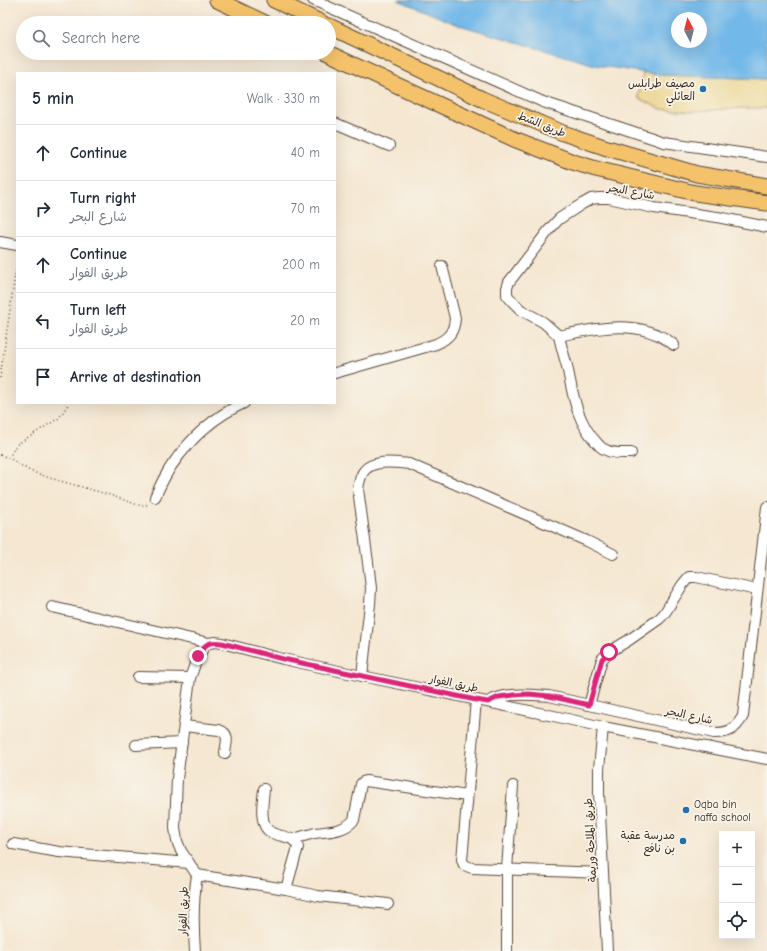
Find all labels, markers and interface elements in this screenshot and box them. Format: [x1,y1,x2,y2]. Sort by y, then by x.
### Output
north arrow [671,12,707,48]
search box [16,16,336,60]
icon: search [30,27,52,49]
text: Search here [62,29,140,47]
place label: مصيف طرابلس العائلي [628,77,695,107]
marker: مصيف طرابلس العائلي [698,84,708,94]
text: 5 min [32,89,74,108]
text: Walk · 330 m [247,91,320,106]
street label: طريق الشط [516,109,568,140]
icon: ahead [32,142,54,164]
text: Continue [70,144,127,162]
text: 40 m [291,145,320,160]
street label: شارع البحر [605,181,656,204]
text: Turn right [70,189,136,207]
icon: right [32,198,54,220]
text: 70 m [291,201,320,216]
text: شارع البحر [70,209,127,224]
text: Continue [70,245,127,263]
icon: ahead [32,254,54,276]
text: 200 m [282,257,320,272]
text: طريق الفوار [70,265,128,280]
text: Turn left [70,301,126,319]
icon: left [32,310,54,332]
text: 20 m [290,313,320,328]
text: طريق الفوار [70,321,128,336]
icon: arrive [32,366,54,388]
text: Arrive at destination [70,368,201,386]
route start [600,643,618,661]
route end [189,647,207,665]
street label: طريق الفوار [427,672,479,695]
street label: شارع البحر [663,704,714,729]
street label: طريق الملاحة وريمة [582,798,599,882]
place label: Oqba bin naffa school [694,798,751,824]
marker: Oqba bin naffa school [681,805,691,815]
place label: مدرسة عقبة بن نافع [621,829,675,857]
map controls [719,831,755,939]
button: + [719,831,755,867]
marker: مدرسة عقبة بن نافع [678,836,688,846]
button: − [719,867,755,903]
street label: طريق الفوار [176,886,191,937]
button: locate [719,903,755,939]

